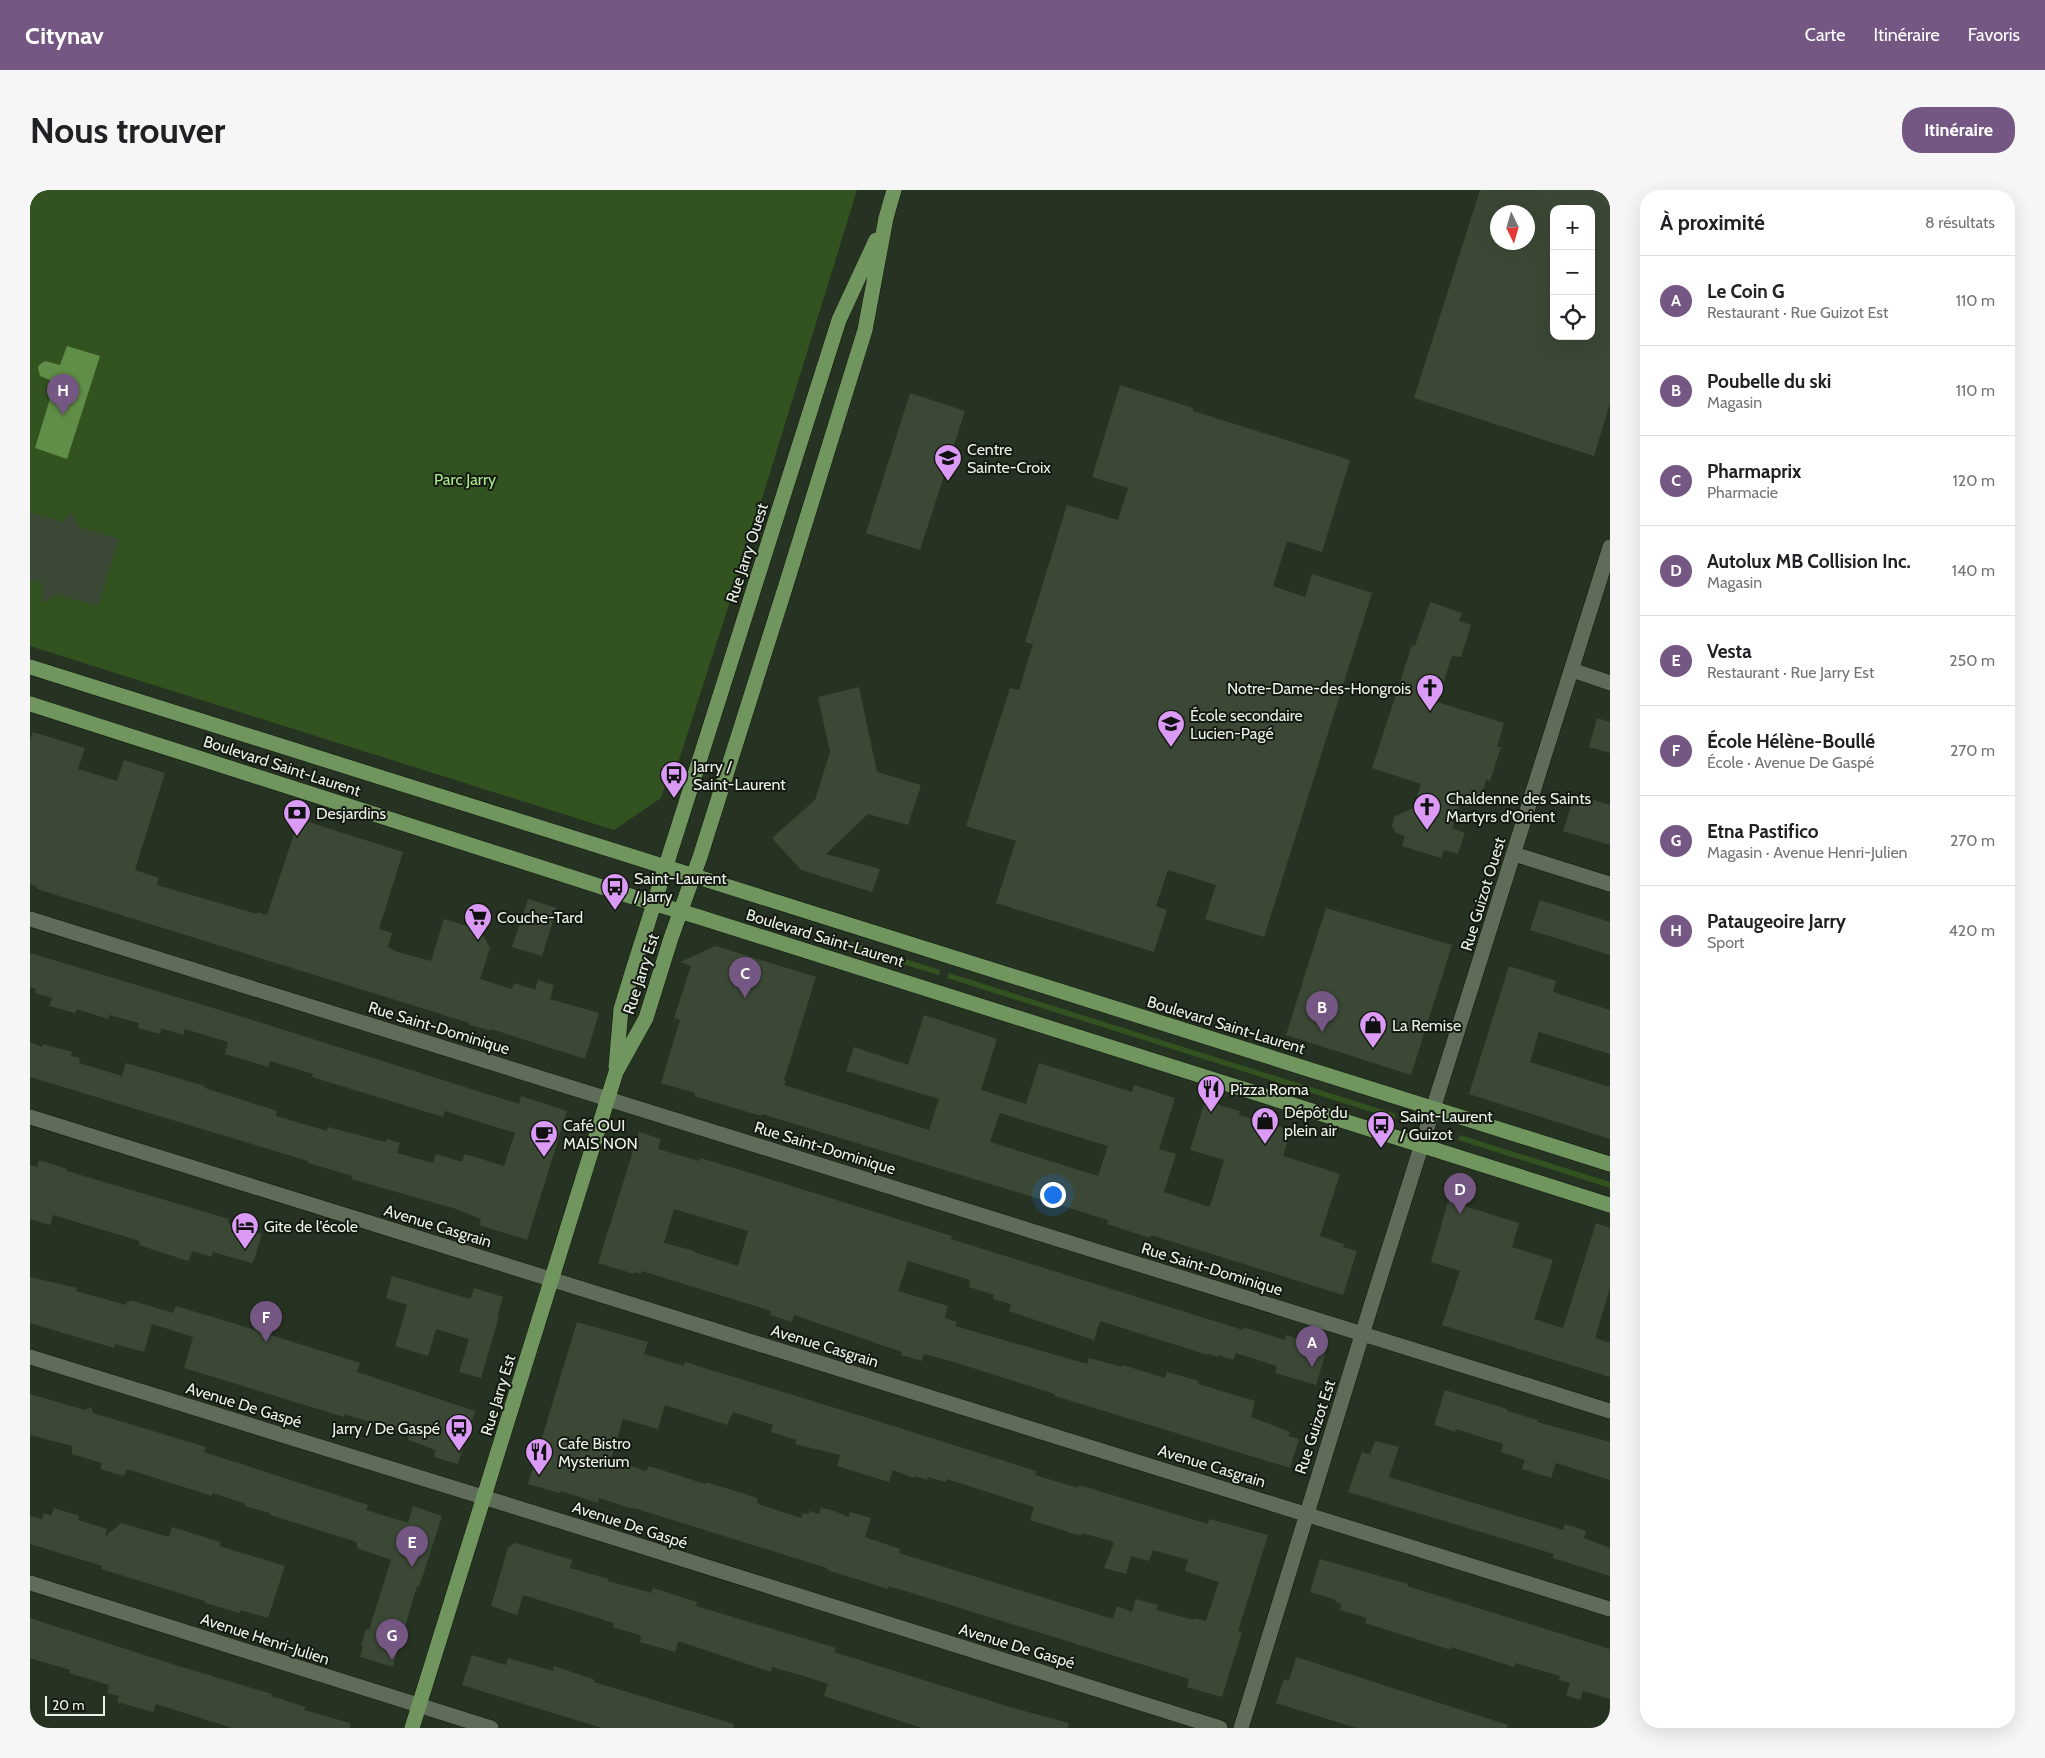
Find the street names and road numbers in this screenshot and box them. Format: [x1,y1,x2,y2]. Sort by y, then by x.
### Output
street label: Rue Jarry Ouest [722,500,772,605]
street label: Boulevard Saint-Laurent [201,732,364,801]
street label: Rue Guizot Ouest [1457,834,1510,953]
street label: Boulevard Saint-Laurent [744,905,907,971]
street label: Rue Jarry Est [619,931,663,1017]
street label: Boulevard Saint-Laurent [1145,992,1308,1058]
street label: Rue Saint-Dominique [366,997,512,1059]
street label: Rue Saint-Dominique [752,1117,898,1179]
street label: Avenue Casgrain [382,1201,494,1251]
street label: Rue Saint-Dominique [1139,1238,1285,1300]
street label: Avenue Casgrain [769,1321,881,1371]
street label: Rue Jarry Est [477,1352,520,1438]
street label: Rue Guizot Est [1291,1377,1339,1476]
street label: Avenue De Gaspé [184,1378,304,1432]
street label: Avenue Casgrain [1156,1441,1268,1491]
street label: Avenue De Gaspé [570,1497,690,1553]
street label: Avenue Henri-Julien [198,1609,332,1669]
street label: Avenue De Gaspé [957,1619,1077,1673]

